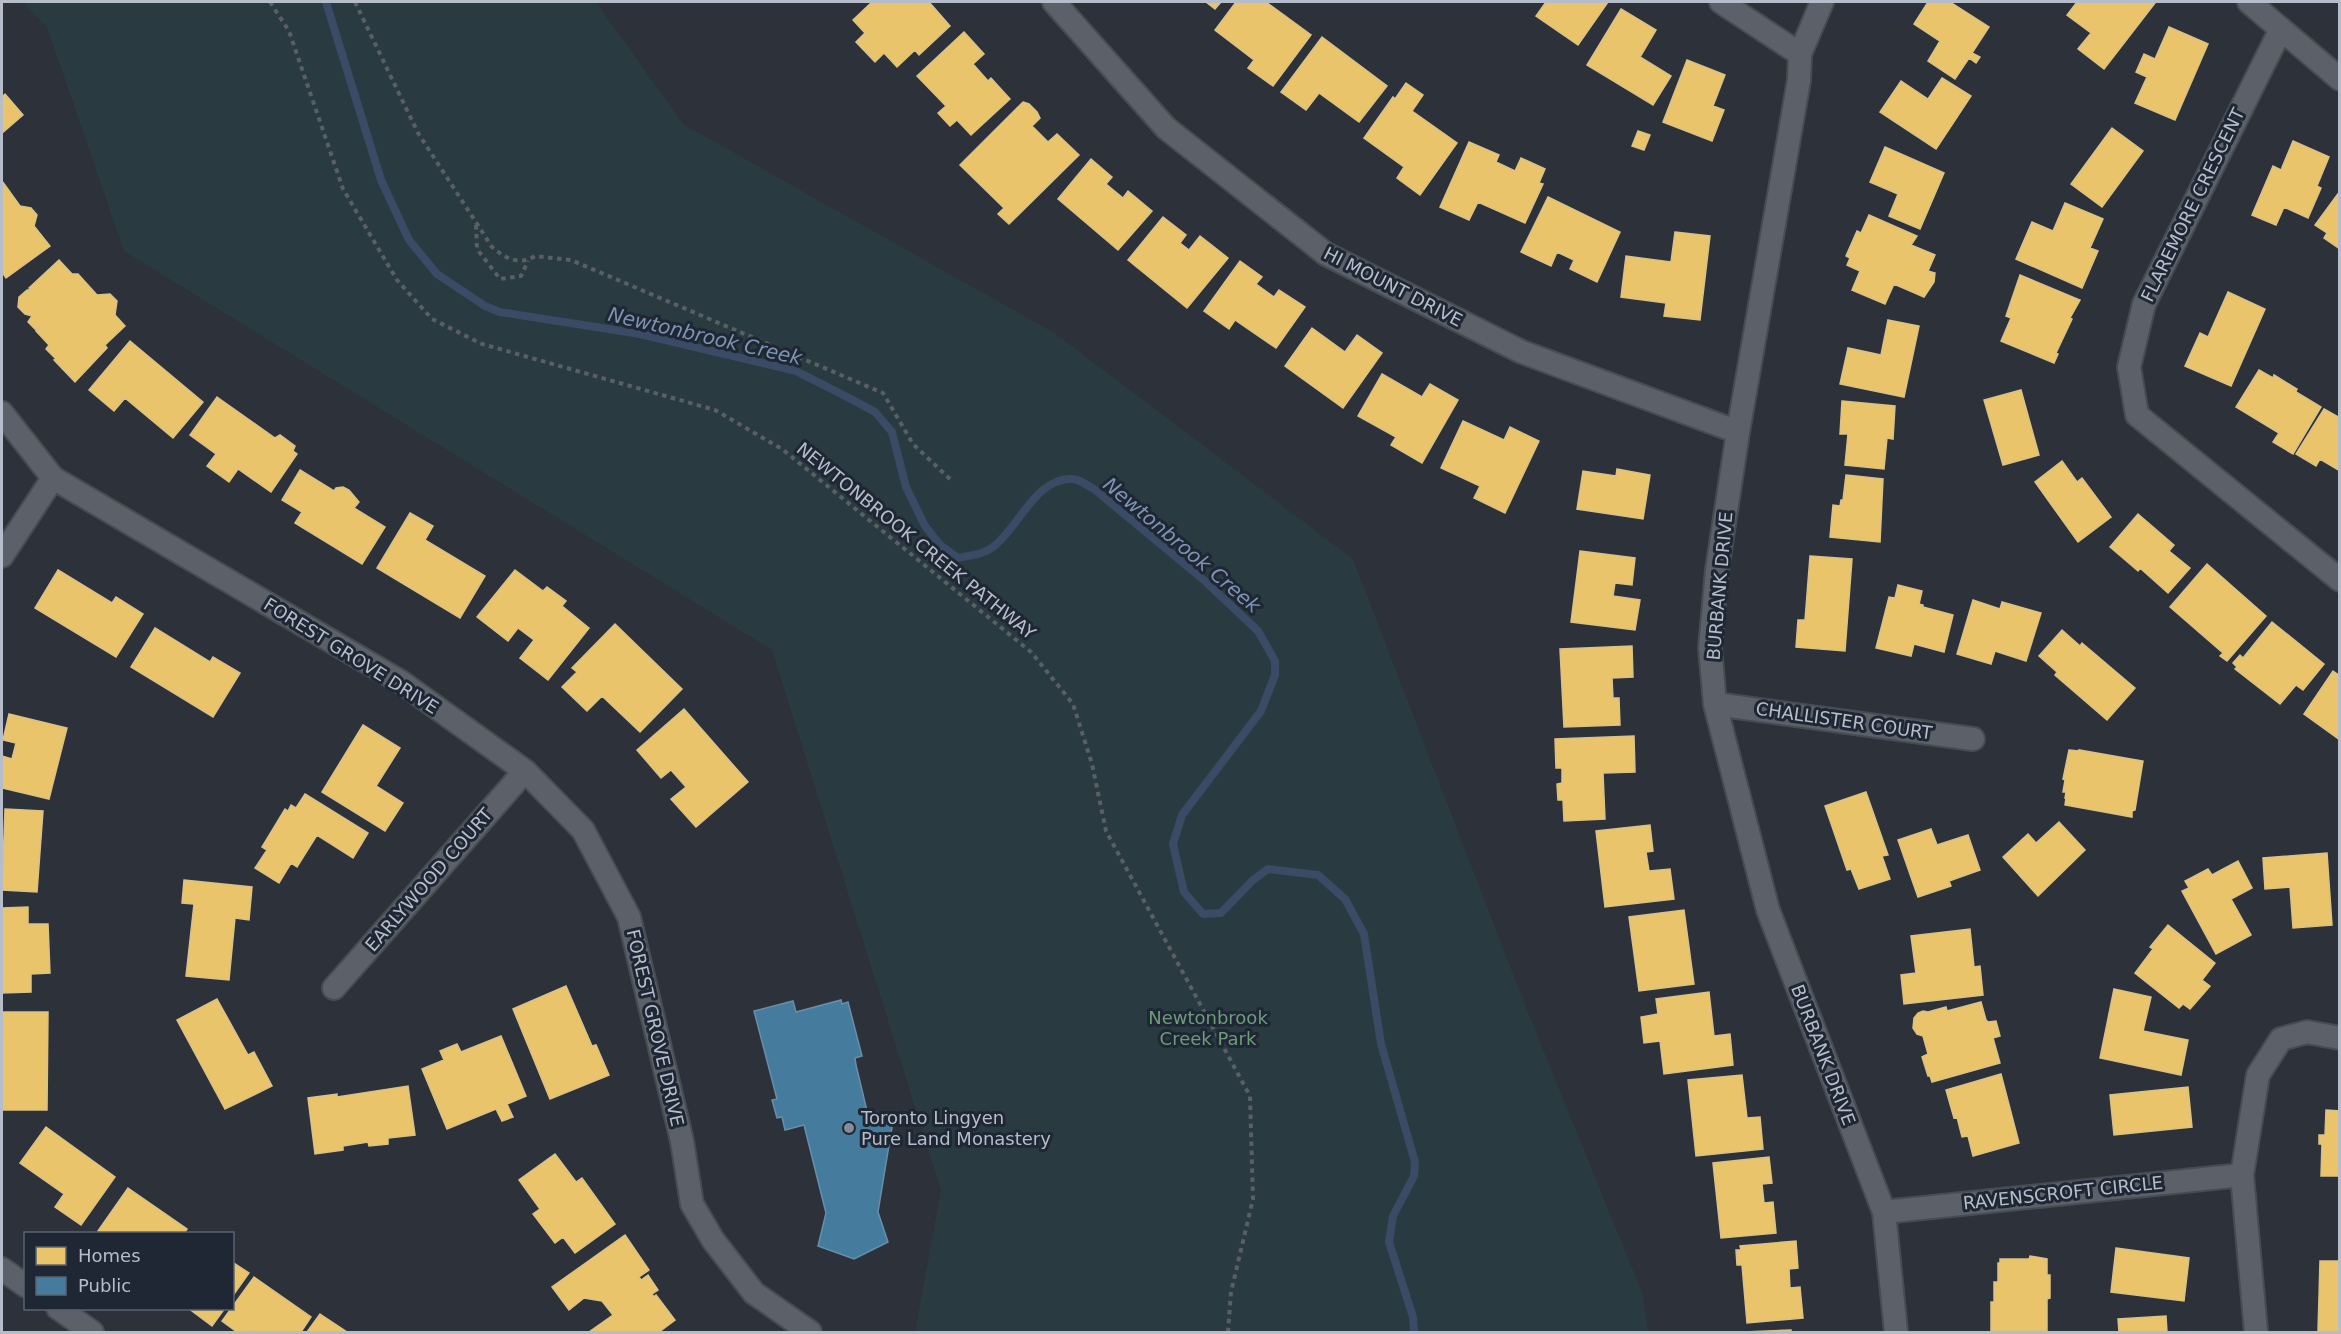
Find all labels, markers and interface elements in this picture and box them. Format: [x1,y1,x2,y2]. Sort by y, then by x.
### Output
street label: FLAREMORE CRESCENT [2137,104,2249,305]
street label: HI MOUNT DRIVE [1320,242,1466,331]
water label: Newtonbrook Creek [606,302,806,370]
street label: NEWTONBROOK CREEK PATHWAY [793,438,1041,644]
water label: Newtonbrook Creek [1098,472,1267,619]
street label: BURBANK DRIVE [1703,511,1736,661]
street label: FOREST GROVE DRIVE [260,593,442,718]
street label: CHALLISTER COURT [1755,698,1935,743]
street label: EARLYWOOD COURT [361,803,497,955]
street label: FOREST GROVE DRIVE [623,927,688,1128]
street label: BURBANK DRIVE [1787,981,1860,1128]
park label: Newtonbrook Creek Park [1148,1007,1268,1049]
place label: Toronto Lingyen Pure Land Monastery [860,1107,1051,1149]
marker: Toronto Lingyen Pure Land Monastery [842,1121,856,1135]
street label: RAVENSCROFT CIRCLE [1962,1172,2164,1213]
legend [24,1232,234,1310]
text: Homes [78,1245,141,1266]
text: Public [78,1275,131,1296]

